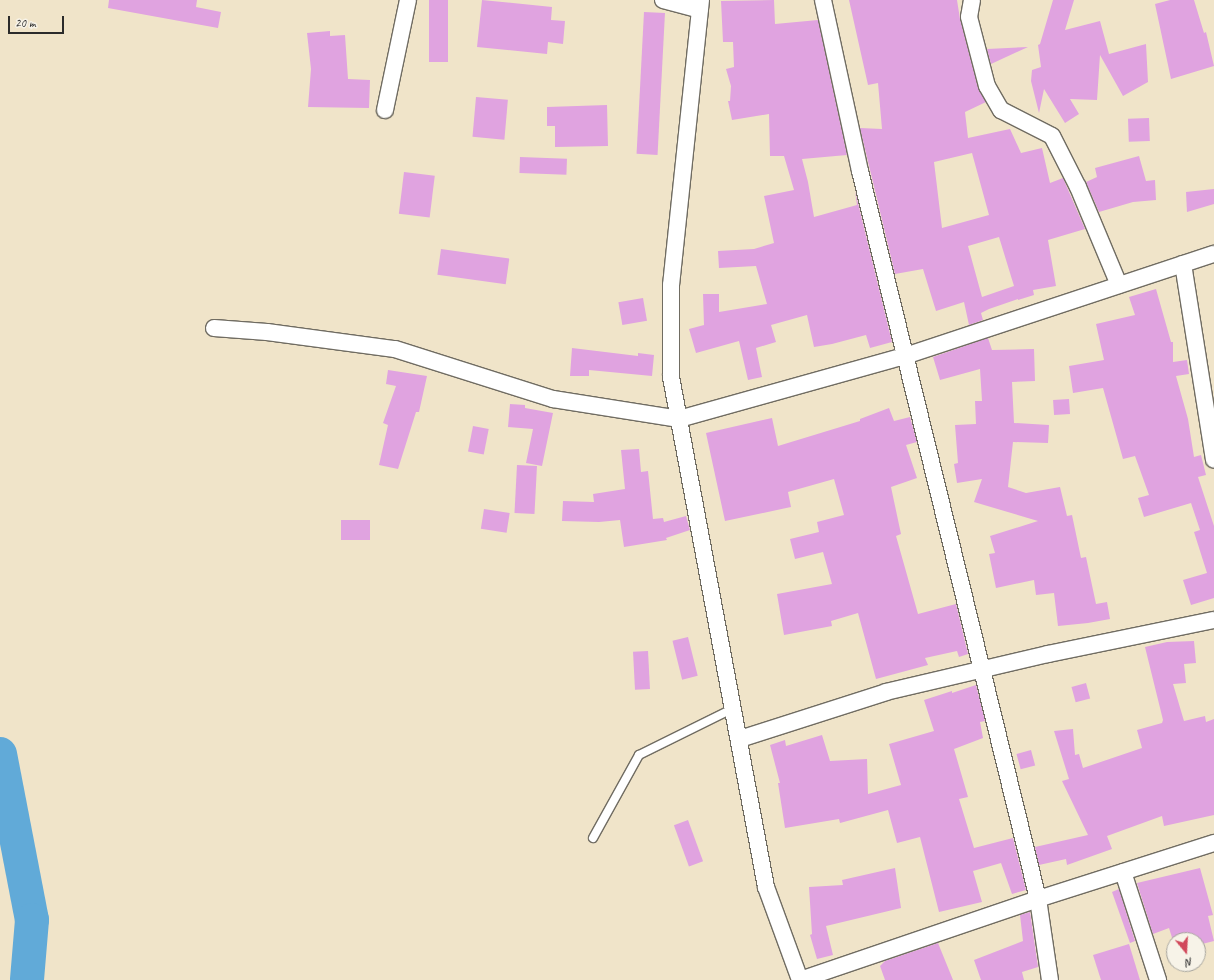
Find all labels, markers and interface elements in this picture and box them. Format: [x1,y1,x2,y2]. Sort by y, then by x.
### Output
scale bar [10,8,66,34]
text: 20 m [15,15,35,31]
north arrow [1166,932,1206,972]
text: N [1184,955,1195,970]

